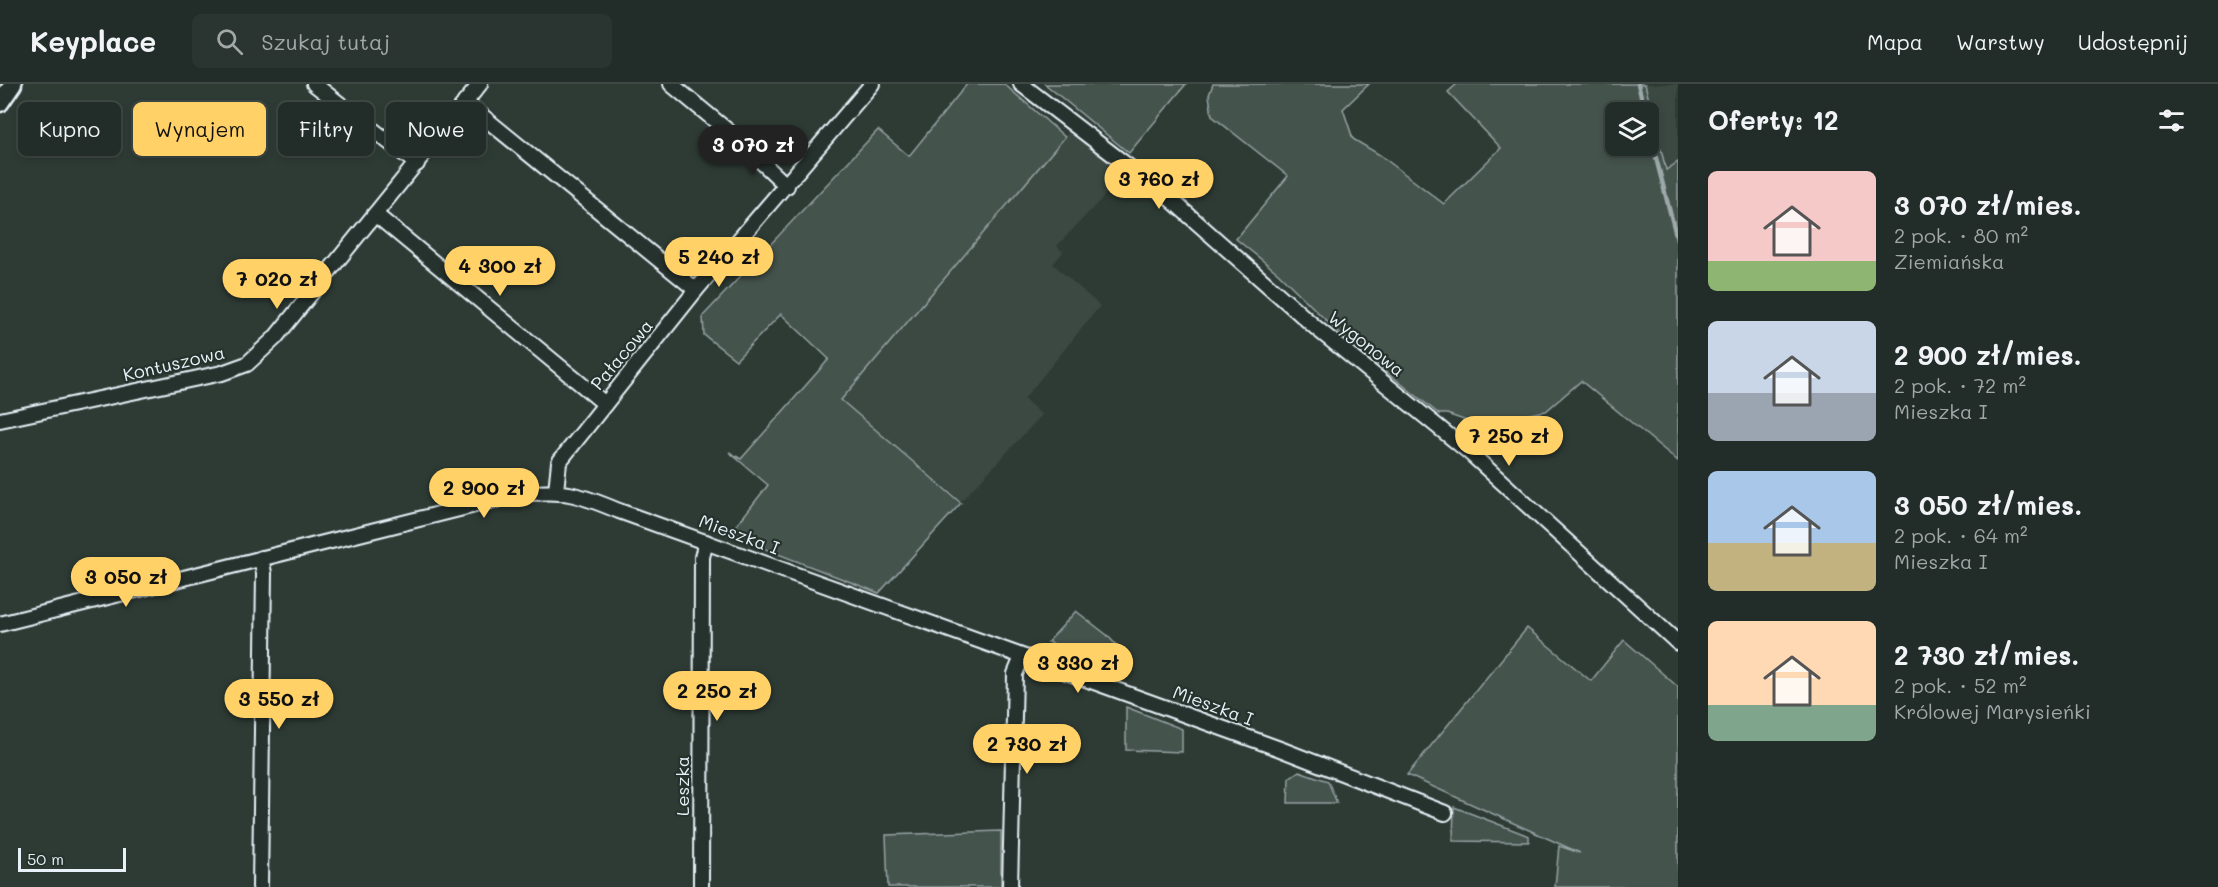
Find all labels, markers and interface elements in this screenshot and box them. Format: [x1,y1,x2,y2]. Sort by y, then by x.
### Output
search box [192,14,612,68]
text: Keyplace [30,23,156,59]
icon: search [213,25,246,58]
text: Szukaj tutaj [261,27,390,56]
text: Mapa [1867,28,1923,55]
text: Warstwy [1956,28,2045,55]
text: Udostępnij [2078,28,2188,55]
chip: Kupno [18,102,121,156]
chip: Wynajem [133,102,266,156]
chip: Filtry [278,102,374,156]
chip: Nowe [386,102,486,156]
map controls [1605,102,1659,156]
button: layers [1605,102,1659,156]
text: Oferty: 12 [1708,103,1839,137]
icon: filters [2155,104,2188,137]
pin: 3 070 zł [691,125,815,176]
text: 3 070 zł [712,131,794,157]
pin: 3 760 zł [1097,159,1221,210]
text: 3 760 zł [1119,165,1199,191]
text: 3 070 zł/mies. [1894,188,2082,222]
icon: home [1756,195,1828,267]
text: 2 pok. · 80 m² [1894,222,2028,248]
pin: 5 240 zł [657,237,781,288]
text: 5 240 zł [678,243,760,269]
pin: 4 300 zł [438,246,562,297]
text: Ziemiańska [1894,248,2004,274]
text: 4 300 zł [458,252,542,278]
pin: 7 020 zł [215,259,339,310]
text: 7 020 zł [237,265,317,291]
street label: Wygonowa [1323,305,1410,382]
street label: Pałacowa [585,314,658,395]
text: 2 900 zł/mies. [1894,338,2082,372]
street label: Kontuszowa [120,340,227,386]
icon: home [1756,345,1828,417]
text: 2 pok. · 72 m² [1894,372,2026,398]
text: Mieszka I [1894,398,1988,424]
pin: 7 250 zł [1447,416,1571,467]
text: 7 250 zł [1469,422,1549,448]
pin: 2 900 zł [422,468,546,519]
text: 2 900 zł [443,474,525,500]
text: 3 050 zł/mies. [1894,488,2082,522]
icon: home [1756,495,1828,567]
street label: Mieszka I [696,508,783,560]
text: 2 pok. · 64 m² [1894,522,2028,548]
text: Mieszka I [1894,548,1988,574]
pin: 3 050 zł [64,557,188,608]
text: 3 050 zł [85,563,167,589]
text: 2 730 zł/mies. [1894,638,2079,672]
pin: 3 330 zł [1016,643,1140,694]
icon: home [1756,645,1828,717]
text: 3 330 zł [1037,649,1119,675]
pin: 2 250 zł [655,671,779,722]
text: 2 pok. · 52 m² [1894,672,2027,698]
text: 2 250 zł [677,677,757,703]
pin: 3 550 zł [217,679,341,730]
street label: Mieszka I [1170,679,1257,731]
text: 3 550 zł [238,685,320,711]
text: Królowej Marysieńki [1894,698,2091,724]
pin: 2 730 zł [965,724,1089,775]
text: 2 730 zł [987,730,1067,756]
street label: Leszka [670,756,694,816]
scale bar [18,845,126,872]
text: 50 m [27,848,64,869]

